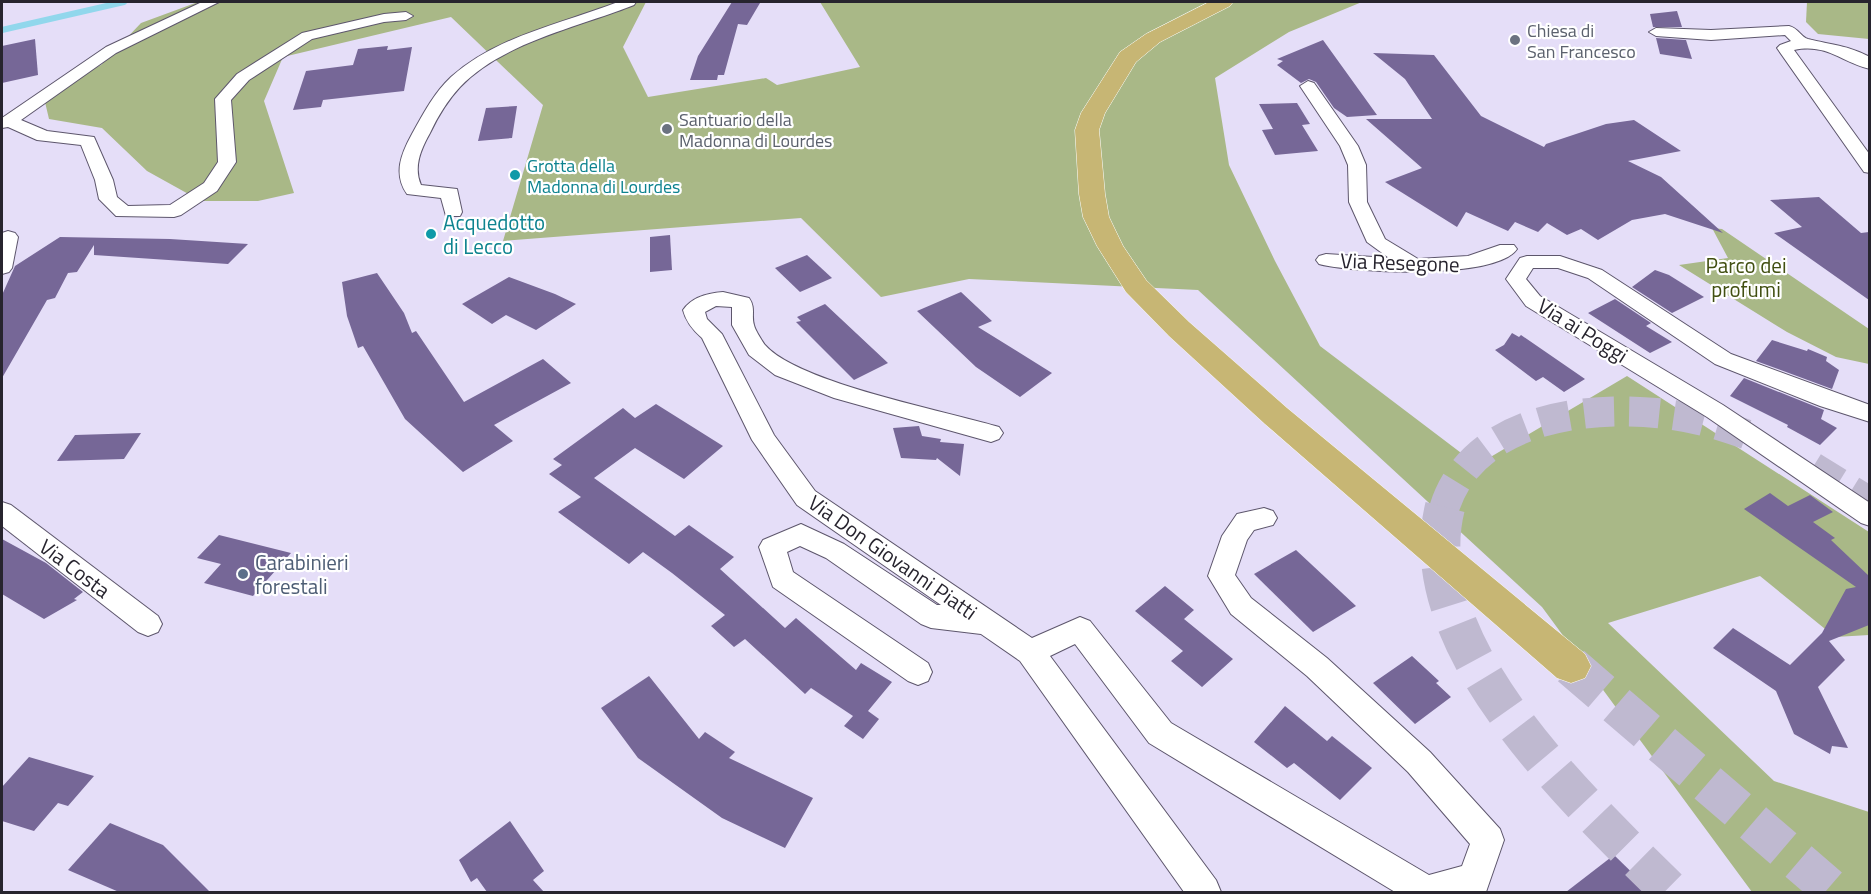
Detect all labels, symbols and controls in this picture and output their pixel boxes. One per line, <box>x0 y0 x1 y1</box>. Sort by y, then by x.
place label: Chiesa di San Francesco <box>1527 17 1636 65</box>
marker: Chiesa di San Francesco <box>1508 33 1522 47</box>
place label: Santuario della Madonna di Lourdes <box>679 106 832 154</box>
marker: Santuario della Madonna di Lourdes <box>660 122 674 136</box>
place label: Grotta della Madonna di Lourdes <box>527 152 680 200</box>
marker: Grotta della Madonna di Lourdes <box>508 168 522 182</box>
place label: Acquedotto di Lecco <box>443 206 545 262</box>
marker: Acquedotto di Lecco <box>424 227 438 241</box>
street label: Via Resegone <box>1340 244 1460 280</box>
park label: Parco dei profumi <box>1706 249 1786 305</box>
street label: Via ai Poggi <box>1532 290 1634 370</box>
street label: Via Don Giovanni Piatti <box>802 487 984 627</box>
street label: Via Costa <box>33 531 118 606</box>
place label: Carabinieri forestali <box>255 546 349 602</box>
marker: Carabinieri forestali <box>236 567 250 581</box>

